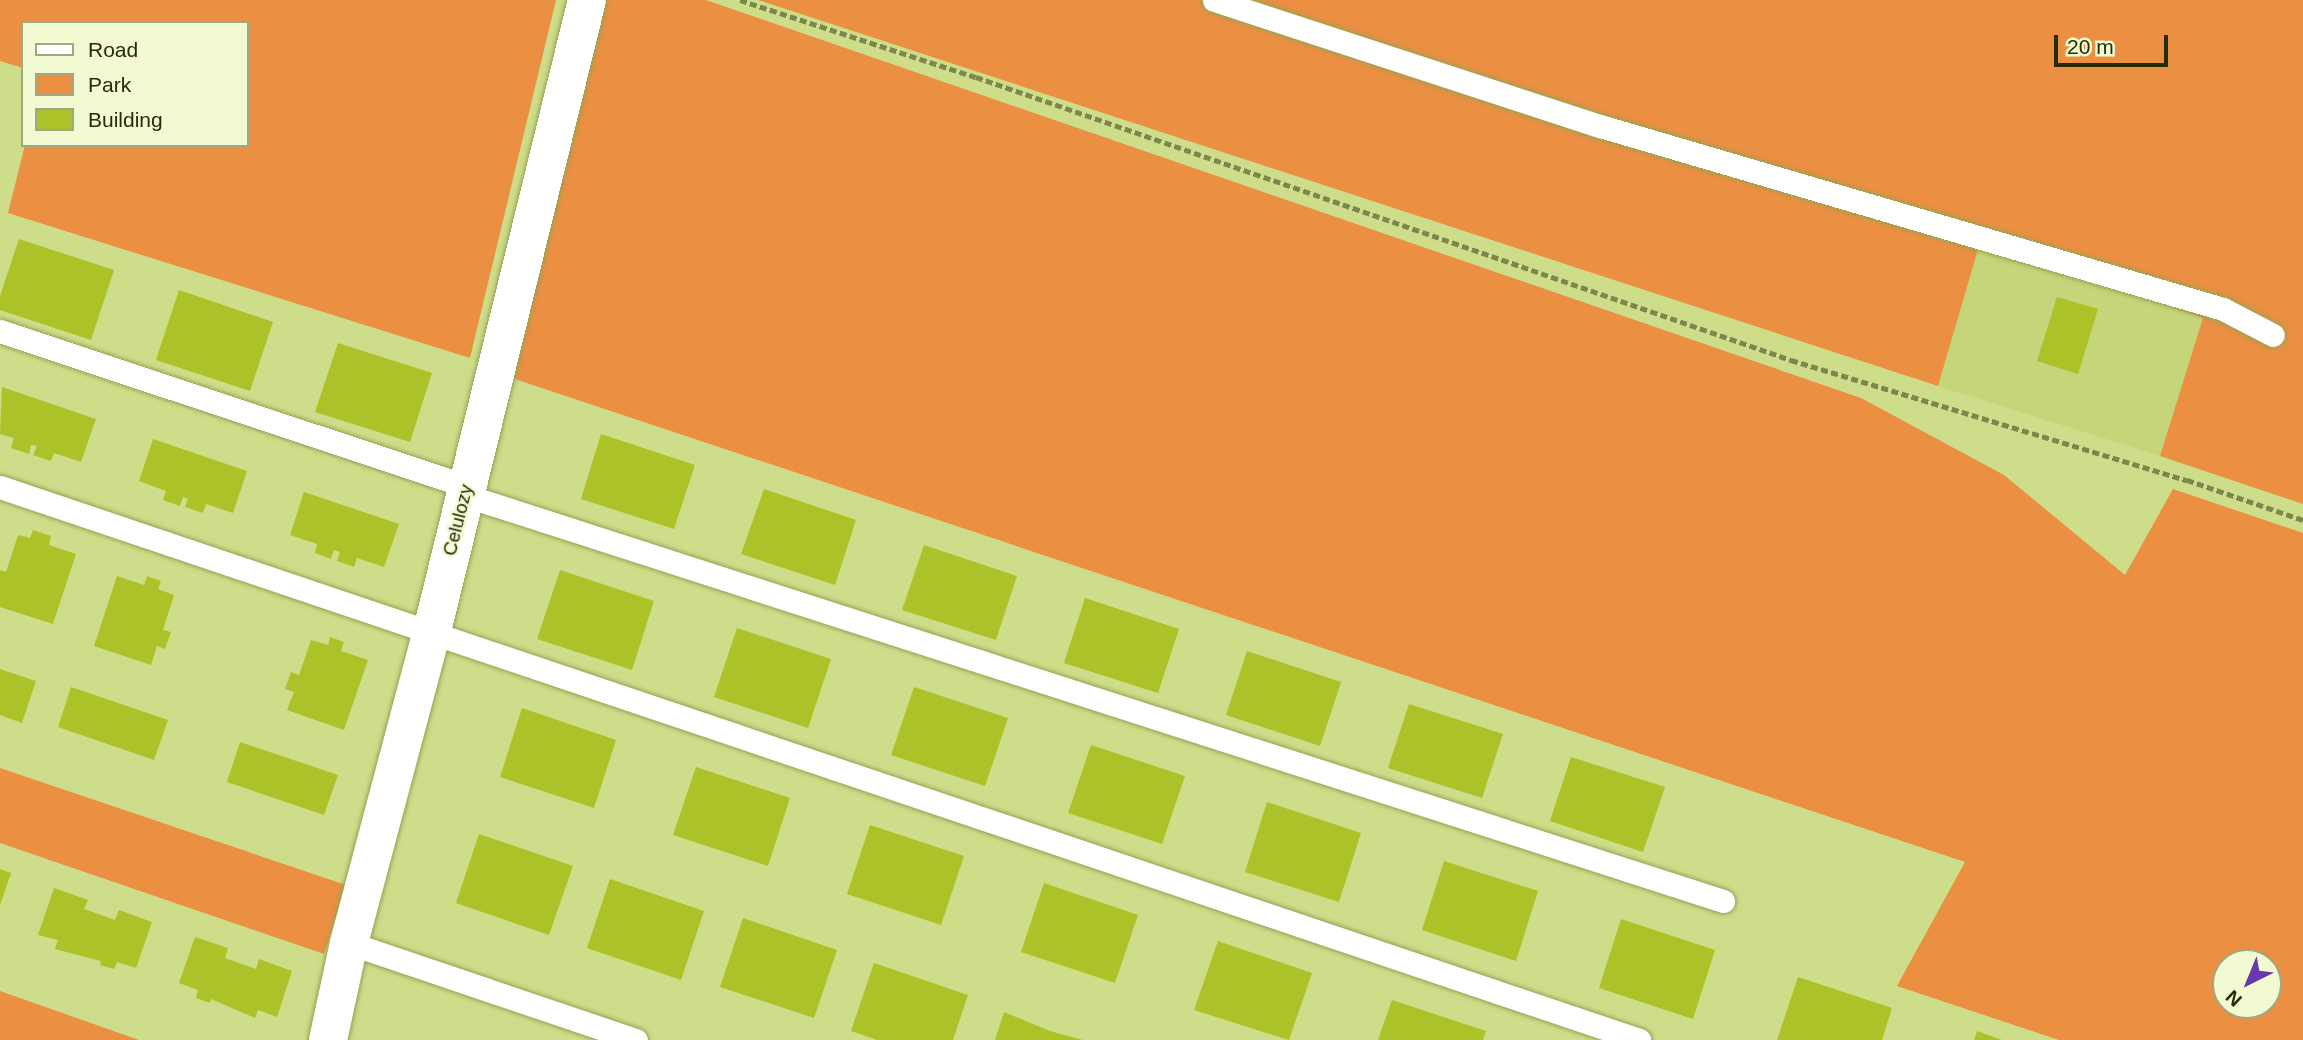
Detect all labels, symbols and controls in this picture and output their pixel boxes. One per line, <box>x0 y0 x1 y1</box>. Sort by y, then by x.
legend <box>21 21 248 147</box>
scale bar <box>2058 21 2172 65</box>
text: 20 m <box>2067 35 2114 58</box>
text: Road <box>88 38 138 61</box>
text: Park <box>88 73 131 96</box>
text: Building <box>88 108 163 131</box>
street label: Celulozy <box>438 482 478 558</box>
north arrow <box>2212 949 2282 1019</box>
text: N <box>2222 986 2246 1011</box>

